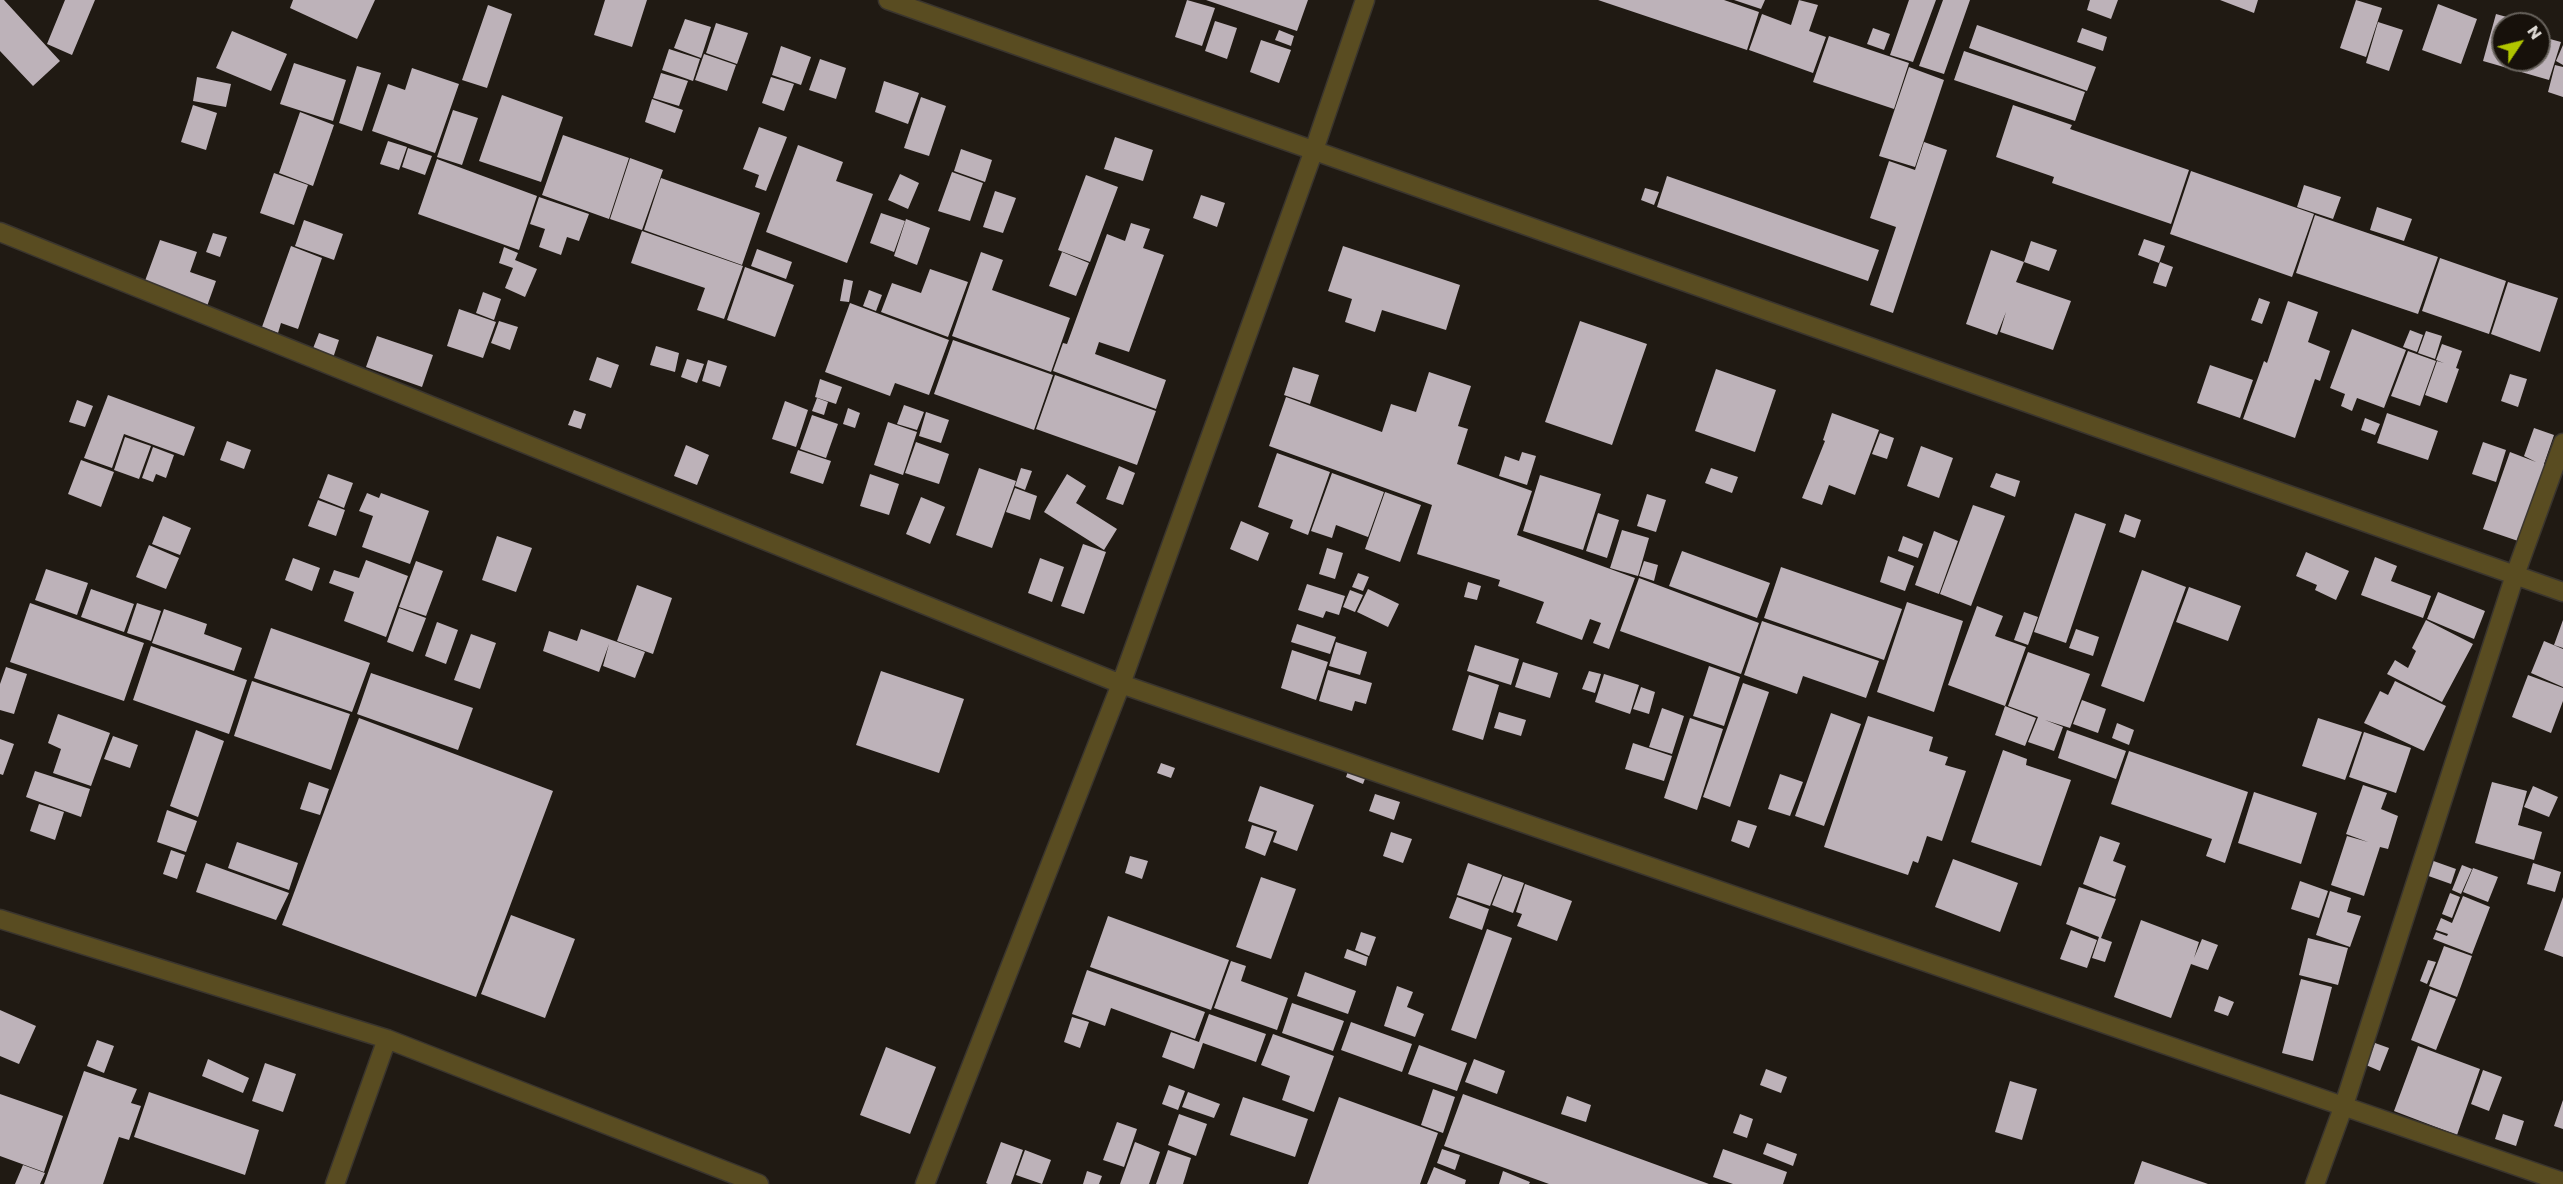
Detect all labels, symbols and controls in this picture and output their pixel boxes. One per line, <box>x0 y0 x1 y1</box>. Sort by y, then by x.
north arrow <box>2491 12 2551 72</box>
text: N <box>2522 21 2547 44</box>

